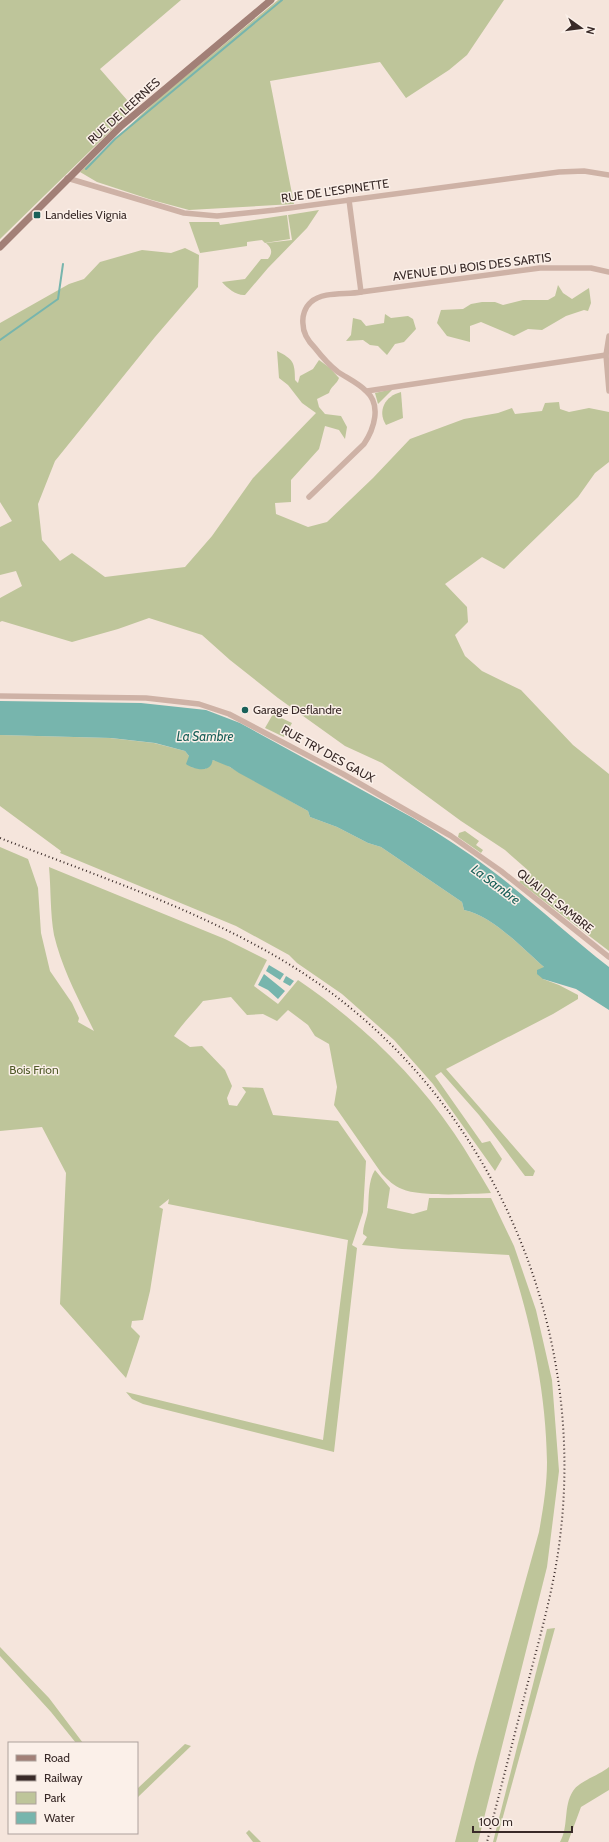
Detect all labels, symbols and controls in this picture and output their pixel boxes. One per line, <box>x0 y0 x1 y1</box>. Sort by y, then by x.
north arrow <box>561 8 601 48</box>
text: N <box>583 25 598 36</box>
street label: RUE DE LEERNES <box>84 74 163 147</box>
street label: RUE DE L'ESPINETTE <box>280 175 390 205</box>
place label: Landelies Vignia <box>45 207 127 222</box>
marker: Landelies Vignia <box>32 210 42 220</box>
street label: AVENUE DU BOIS DES SARTIS <box>392 249 552 284</box>
place label: Garage Deflandre <box>253 702 342 717</box>
marker: Garage Deflandre <box>240 705 250 715</box>
street label: RUE TRY DES GAUX <box>279 722 378 786</box>
water label: La Sambre <box>177 728 233 744</box>
water label: La Sambre <box>469 861 524 907</box>
street label: QUAI DE SAMBRE <box>514 865 597 936</box>
park label: Bois Frion <box>9 1062 59 1077</box>
legend <box>8 1742 138 1834</box>
text: Road <box>44 1750 70 1765</box>
text: Railway <box>44 1770 82 1785</box>
text: Park <box>44 1790 66 1805</box>
scale bar <box>473 1808 572 1834</box>
text: Water <box>44 1810 75 1825</box>
text: 100 m <box>479 1814 513 1829</box>

